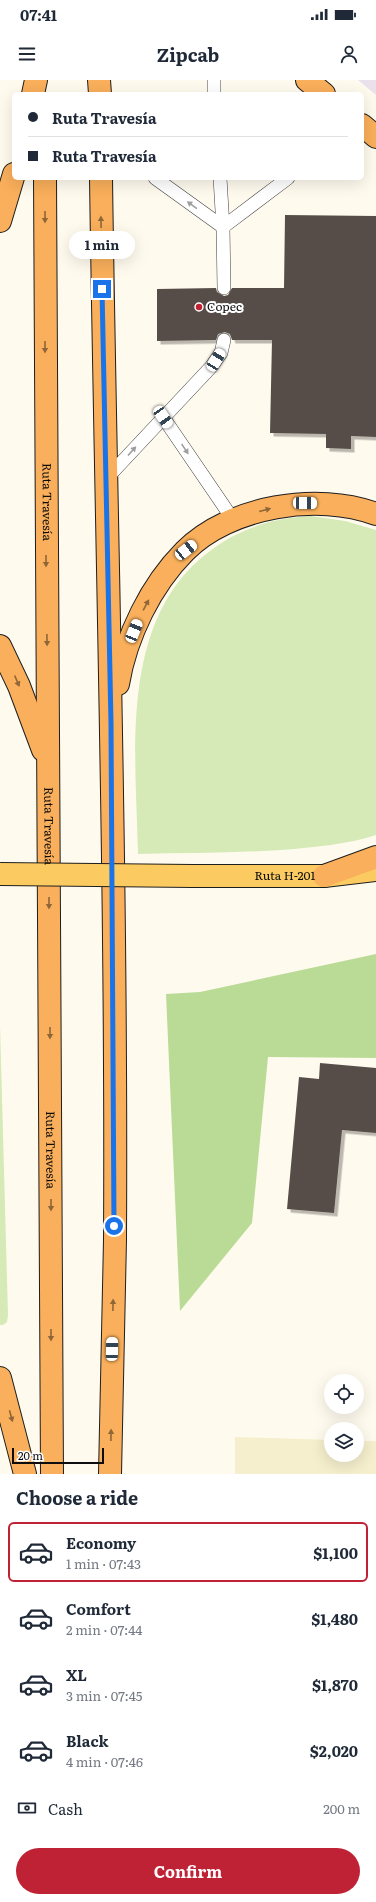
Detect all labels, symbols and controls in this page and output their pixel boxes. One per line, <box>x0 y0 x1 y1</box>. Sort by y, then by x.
text: 07:41 <box>20 3 57 26</box>
text: Zipcab <box>157 41 219 68</box>
icon: menu <box>16 43 38 65</box>
icon: person <box>338 43 360 65</box>
text: Ruta Travesía <box>52 106 157 129</box>
text: Ruta Travesía <box>52 144 157 167</box>
one-way arrow <box>186 200 197 209</box>
one-way arrow <box>42 211 48 224</box>
one-way arrow <box>98 215 104 228</box>
callout: 1 min <box>69 231 135 259</box>
text: 1 min <box>85 235 119 254</box>
route end <box>93 280 111 298</box>
place label: Copec <box>207 297 242 315</box>
marker: Copec <box>194 302 204 312</box>
one-way arrow <box>42 341 48 354</box>
car <box>205 347 227 373</box>
car <box>151 404 175 430</box>
one-way arrow <box>181 444 189 455</box>
one-way arrow <box>127 446 136 456</box>
street label: Ruta Travesía <box>39 463 57 542</box>
car <box>293 497 317 509</box>
one-way arrow <box>259 506 271 512</box>
car <box>173 538 199 562</box>
one-way arrow <box>43 555 49 568</box>
one-way arrow <box>143 600 149 611</box>
car <box>124 618 144 644</box>
one-way arrow <box>44 634 50 647</box>
one-way arrow <box>14 675 20 687</box>
street label: Ruta Travesía <box>40 787 59 866</box>
street label: Ruta H-201 <box>255 866 316 884</box>
one-way arrow <box>46 897 52 910</box>
one-way arrow <box>47 1027 53 1040</box>
street label: Ruta Travesía <box>42 1111 60 1190</box>
one-way arrow <box>47 1199 54 1211</box>
route start <box>105 1217 123 1235</box>
one-way arrow <box>110 1298 116 1311</box>
one-way arrow <box>48 1329 54 1342</box>
car <box>106 1337 118 1361</box>
map controls <box>324 1374 364 1462</box>
button: locate <box>324 1374 364 1414</box>
one-way arrow <box>8 1410 14 1422</box>
button: layers <box>324 1422 364 1462</box>
one-way arrow <box>108 1428 114 1441</box>
scale bar <box>12 1446 104 1465</box>
text: 20 m <box>18 1447 43 1463</box>
text: Choose a ride <box>16 1484 138 1511</box>
text: Economy <box>66 1531 136 1554</box>
icon: car <box>18 1534 54 1570</box>
text: $1,100 <box>313 1541 358 1564</box>
text: 1 min · 07:43 <box>66 1554 141 1573</box>
text: Comfort <box>66 1597 131 1620</box>
icon: car <box>18 1600 54 1636</box>
text: $1,480 <box>311 1607 358 1630</box>
text: 2 min · 07:44 <box>66 1620 143 1639</box>
text: XL <box>66 1663 87 1686</box>
icon: car <box>18 1666 54 1702</box>
text: $1,870 <box>312 1673 358 1696</box>
text: 3 min · 07:45 <box>66 1686 142 1705</box>
text: Black <box>66 1729 109 1752</box>
icon: car <box>18 1732 54 1768</box>
text: $2,020 <box>310 1739 358 1762</box>
text: 4 min · 07:46 <box>66 1752 143 1771</box>
icon: cash <box>16 1797 38 1819</box>
text: Cash <box>48 1797 83 1820</box>
text: 200 m <box>323 1799 360 1818</box>
button: Confirm <box>16 1848 360 1894</box>

